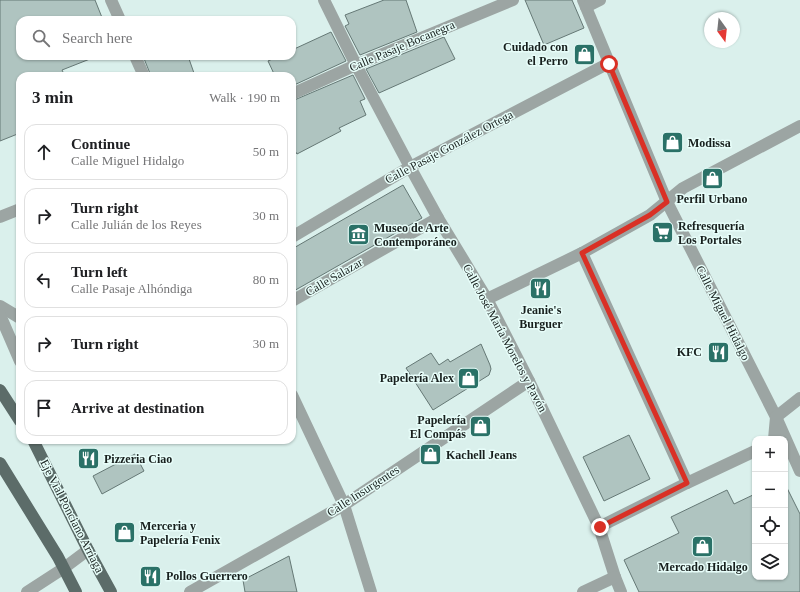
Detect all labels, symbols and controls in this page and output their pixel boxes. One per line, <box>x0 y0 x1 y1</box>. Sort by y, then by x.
north arrow <box>704 12 740 48</box>
search box <box>16 16 296 60</box>
street label: Calle Pasaje Bocanegra <box>347 17 457 75</box>
icon: search <box>30 27 52 49</box>
text: Search here <box>62 30 132 46</box>
place label: Cuidado con el Perro <box>503 40 568 68</box>
shop icon: Cuidado con el Perro <box>571 41 597 67</box>
route start <box>600 55 618 73</box>
text: 3 min <box>32 88 73 107</box>
text: Walk · 190 m <box>209 90 280 105</box>
street label: Calle Pasaje González Ortega <box>383 107 516 187</box>
shop icon: Modissa <box>660 130 686 156</box>
text: Continue <box>71 136 130 152</box>
place label: Modissa <box>688 136 731 150</box>
icon: ahead <box>33 141 55 163</box>
text: 50 m <box>253 144 279 159</box>
text: Calle Miguel Hidalgo <box>71 153 184 168</box>
shop icon: Perfil Urbano <box>699 165 725 191</box>
place label: Perfil Urbano <box>677 192 748 206</box>
text: Turn right <box>71 200 138 216</box>
icon: right <box>33 205 55 227</box>
text: 30 m <box>253 208 279 223</box>
text: Calle Julián de los Reyes <box>71 217 202 232</box>
place label: Refresquería Los Portales <box>678 219 744 247</box>
supermarket icon: Refresquería Los Portales <box>650 220 676 246</box>
place label: Museo de Arte Contemporáneo <box>374 221 457 249</box>
museum icon: Museo de Arte Contemporáneo <box>345 222 371 248</box>
street label: Calle Salazar <box>303 255 365 299</box>
street label: Calle José María Morelos y Pavón <box>460 262 550 414</box>
street label: Calle Miguel Hidalgo <box>693 263 753 363</box>
text: Turn left <box>71 264 128 280</box>
icon: left <box>33 269 55 291</box>
text: 80 m <box>253 272 279 287</box>
restaurant icon: Jeanie's Burguer <box>528 276 554 302</box>
text: Calle Pasaje Alhóndiga <box>71 281 192 296</box>
place label: Jeanie's Burguer <box>519 303 563 331</box>
icon: right <box>33 333 55 355</box>
text: Turn right <box>71 336 138 352</box>
text: 30 m <box>253 336 279 351</box>
restaurant icon: KFC <box>705 339 731 365</box>
place label: KFC <box>677 345 702 359</box>
shop icon: Papelería Alex <box>456 365 482 391</box>
place label: Papelería Alex <box>380 371 454 385</box>
icon: arrive <box>33 397 55 419</box>
text: Arrive at destination <box>71 400 204 416</box>
place label: Papelería El Compás <box>410 413 466 441</box>
shop icon: Papelería El Compás <box>468 414 494 440</box>
map controls <box>752 436 788 580</box>
button: + <box>752 436 788 472</box>
shop icon: Kachell Jeans <box>417 442 443 468</box>
restaurant icon: Pizzeria Ciao <box>76 446 102 472</box>
place label: Kachell Jeans <box>446 448 517 462</box>
place label: Pizzeria Ciao <box>104 452 172 466</box>
street label: Eje Vial Ponciano Arriaga <box>37 457 107 576</box>
street label: Calle Insurgentes <box>324 462 402 520</box>
button: − <box>752 472 788 508</box>
button: locate <box>752 508 788 544</box>
route end <box>591 518 609 536</box>
place label: Merceria y Papelería Fenix <box>140 519 220 547</box>
shop icon: Merceria y Papelería Fenix <box>111 520 137 546</box>
shop icon: Mercado Hidalgo <box>690 533 716 559</box>
button: layers <box>752 544 788 580</box>
place label: Mercado Hidalgo <box>658 560 748 574</box>
restaurant icon: Pollos Guerrero <box>137 563 163 589</box>
place label: Pollos Guerrero <box>166 569 248 583</box>

